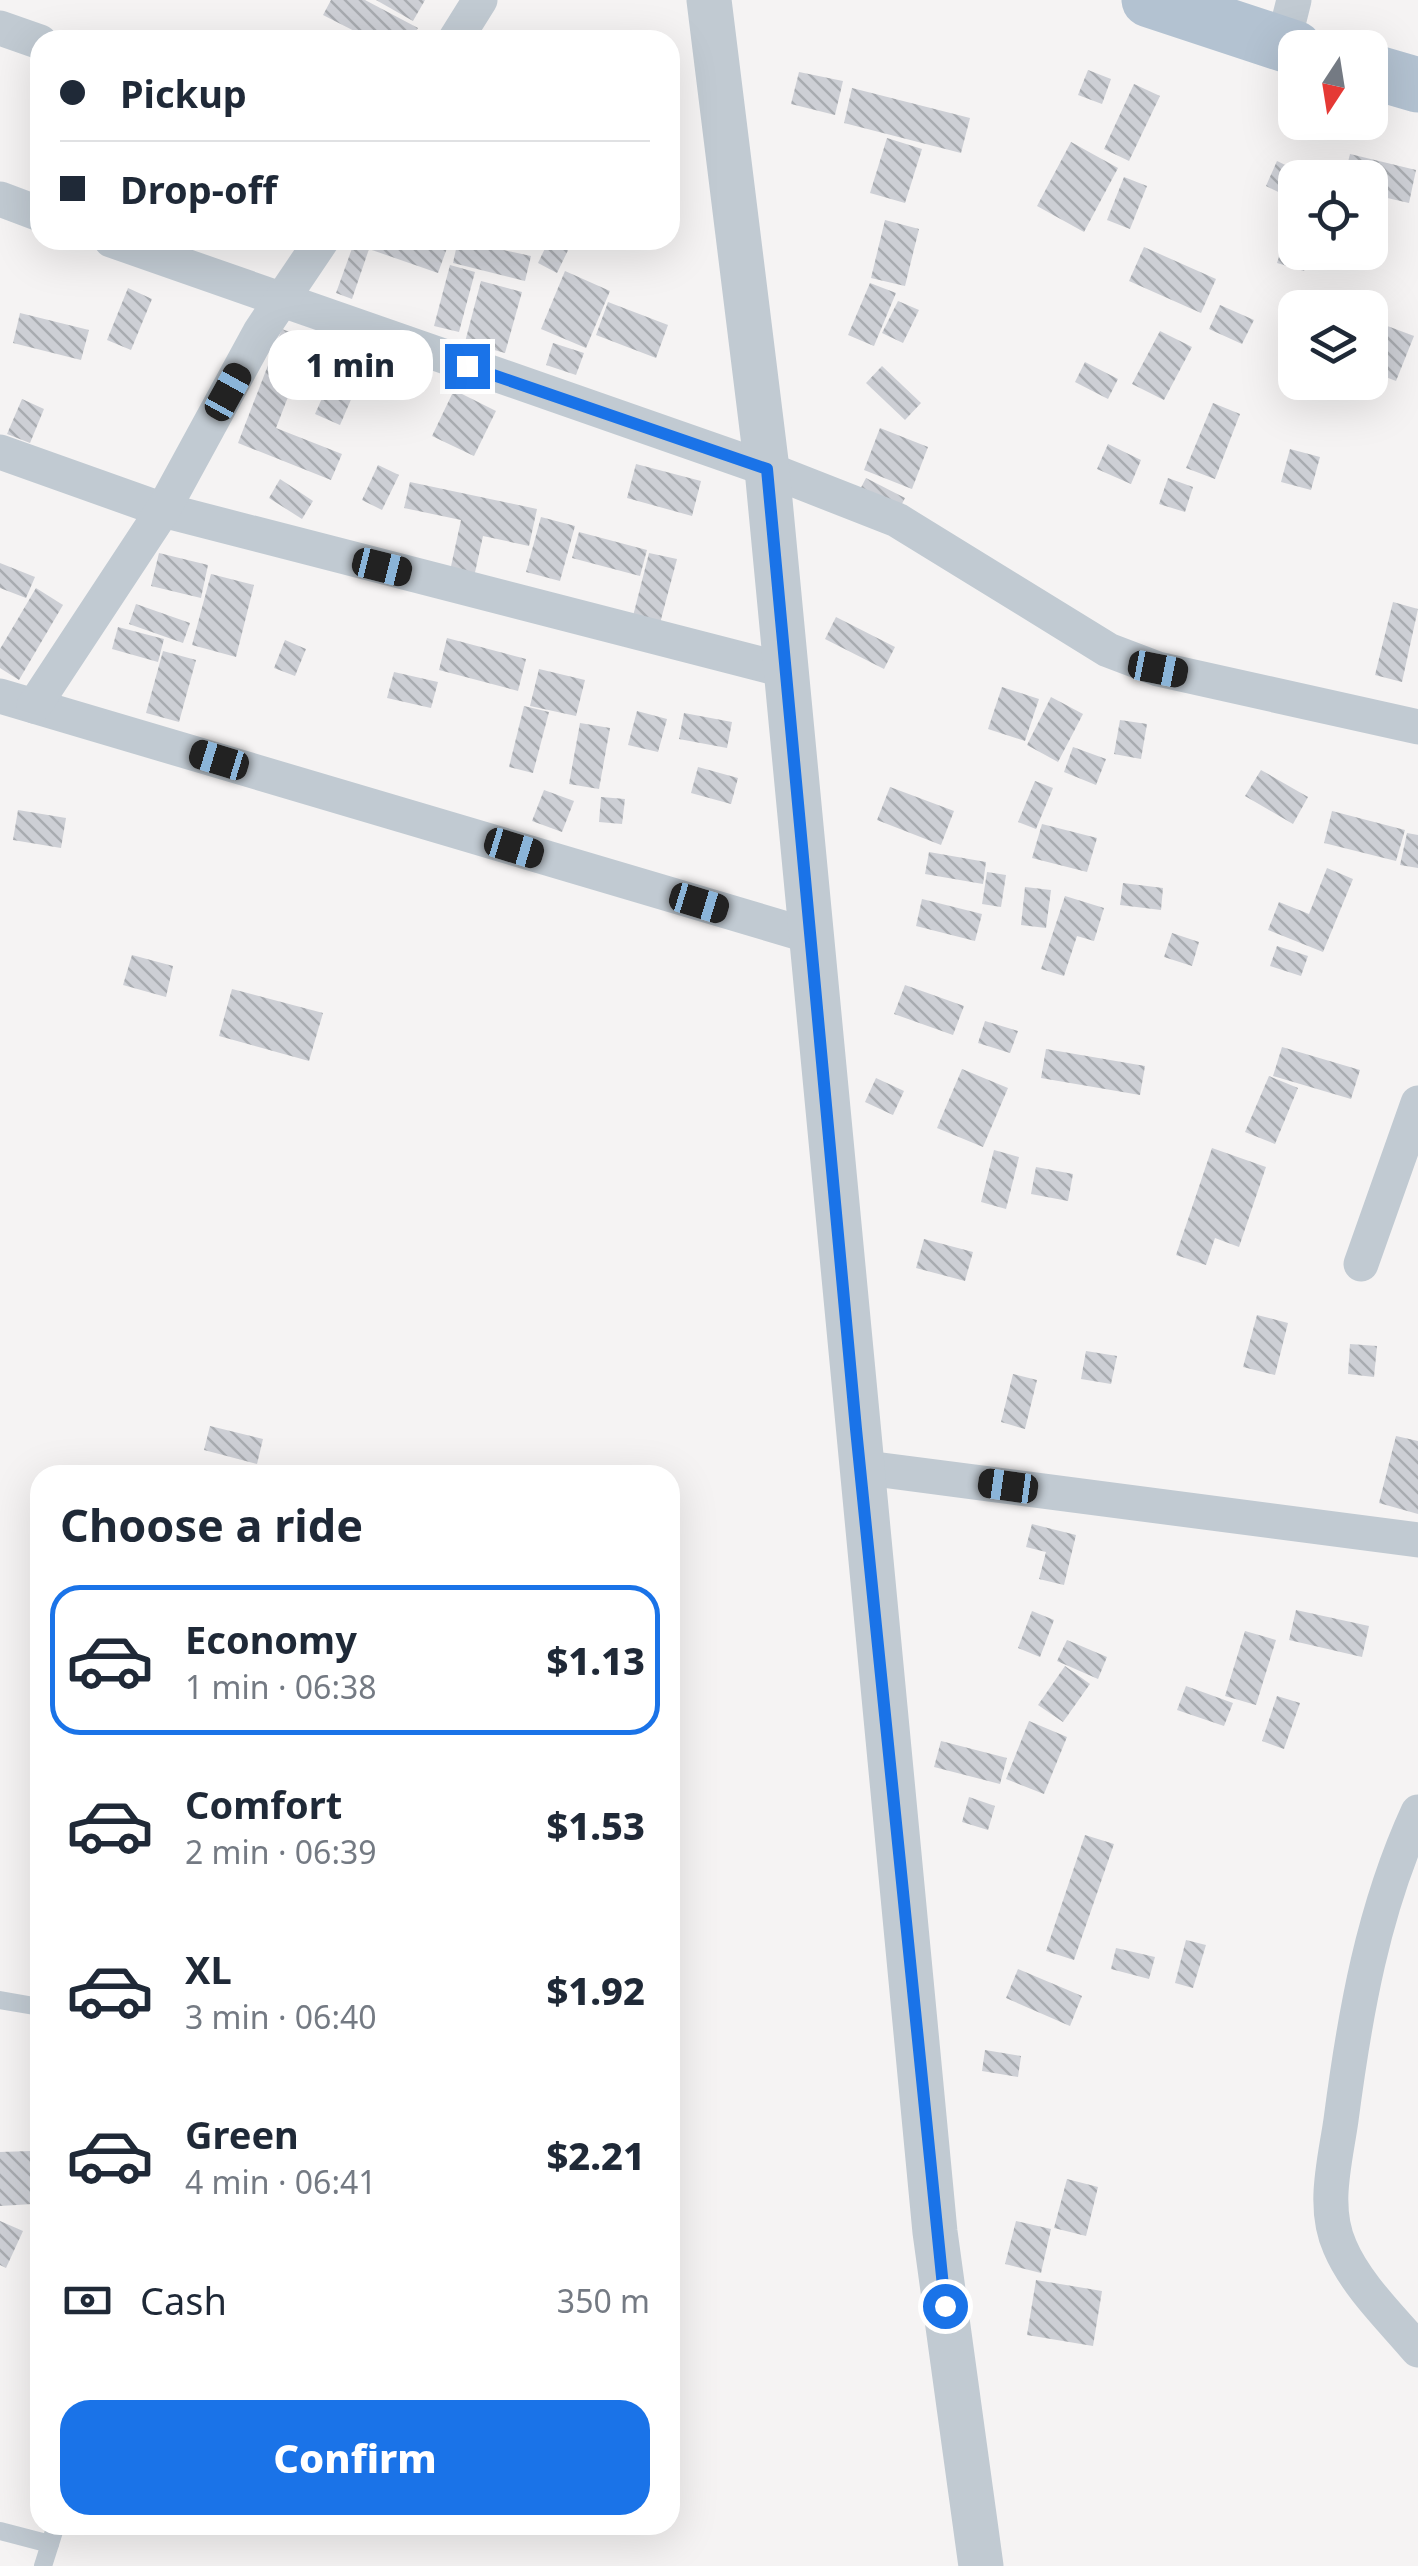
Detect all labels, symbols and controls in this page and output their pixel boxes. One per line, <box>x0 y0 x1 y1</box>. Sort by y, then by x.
north arrow <box>1278 30 1388 140</box>
map controls <box>1278 30 1388 400</box>
text: Pickup <box>120 67 247 119</box>
button: locate <box>1278 160 1388 270</box>
text: Drop-off <box>120 163 277 215</box>
button: layers <box>1278 290 1388 400</box>
callout: 1 min <box>267 331 432 401</box>
text: 1 min <box>306 343 395 386</box>
route end <box>445 344 490 389</box>
car <box>200 358 256 426</box>
car <box>349 545 415 589</box>
car <box>1126 649 1190 689</box>
car <box>186 737 252 783</box>
car <box>481 825 547 871</box>
car <box>666 880 732 926</box>
car <box>976 1467 1040 1505</box>
text: Choose a ride <box>60 1494 363 1555</box>
text: Economy <box>185 1613 357 1665</box>
icon: car <box>65 1615 155 1705</box>
text: $1.13 <box>546 1634 645 1686</box>
text: 1 min · 06:38 <box>185 1665 377 1708</box>
text: Comfort <box>185 1778 342 1830</box>
icon: car <box>65 1780 155 1870</box>
text: $1.53 <box>546 1799 645 1851</box>
text: 2 min · 06:39 <box>185 1830 377 1873</box>
text: XL <box>185 1943 232 1995</box>
icon: car <box>65 1945 155 2035</box>
text: $1.92 <box>546 1964 645 2016</box>
text: 3 min · 06:40 <box>185 1995 377 2038</box>
text: Green <box>185 2108 299 2160</box>
icon: car <box>65 2110 155 2200</box>
text: $2.21 <box>546 2129 645 2181</box>
text: 4 min · 06:41 <box>185 2160 377 2203</box>
icon: cash <box>60 2273 115 2328</box>
text: Cash <box>140 2274 227 2326</box>
text: 350 m <box>557 2279 650 2322</box>
route start <box>923 2284 968 2329</box>
button: Confirm <box>60 2400 650 2515</box>

